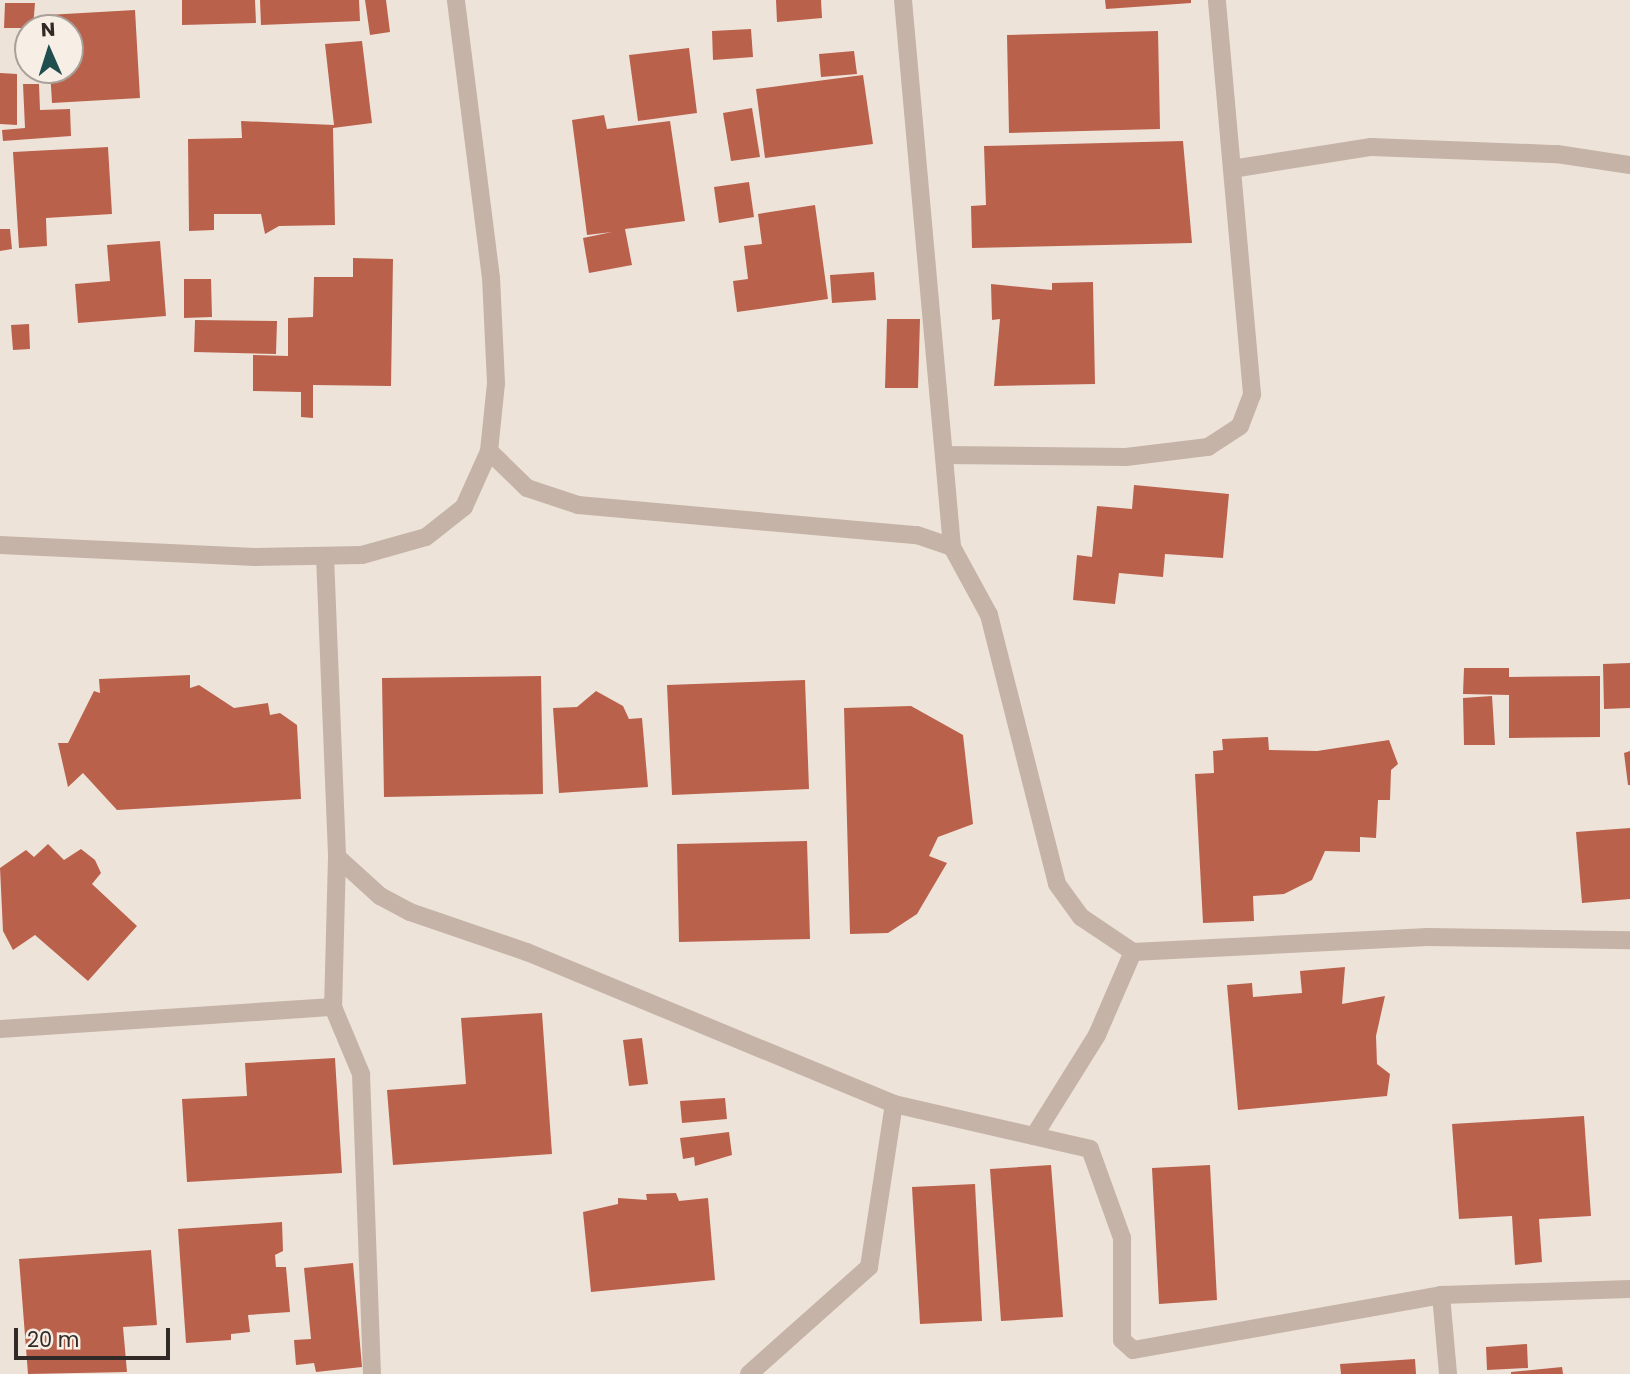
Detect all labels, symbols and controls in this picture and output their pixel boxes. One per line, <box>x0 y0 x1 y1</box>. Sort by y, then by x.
north arrow <box>14 14 84 84</box>
text: N <box>40 16 56 43</box>
scale bar <box>18 1314 173 1358</box>
text: 20 m <box>27 1325 80 1354</box>

